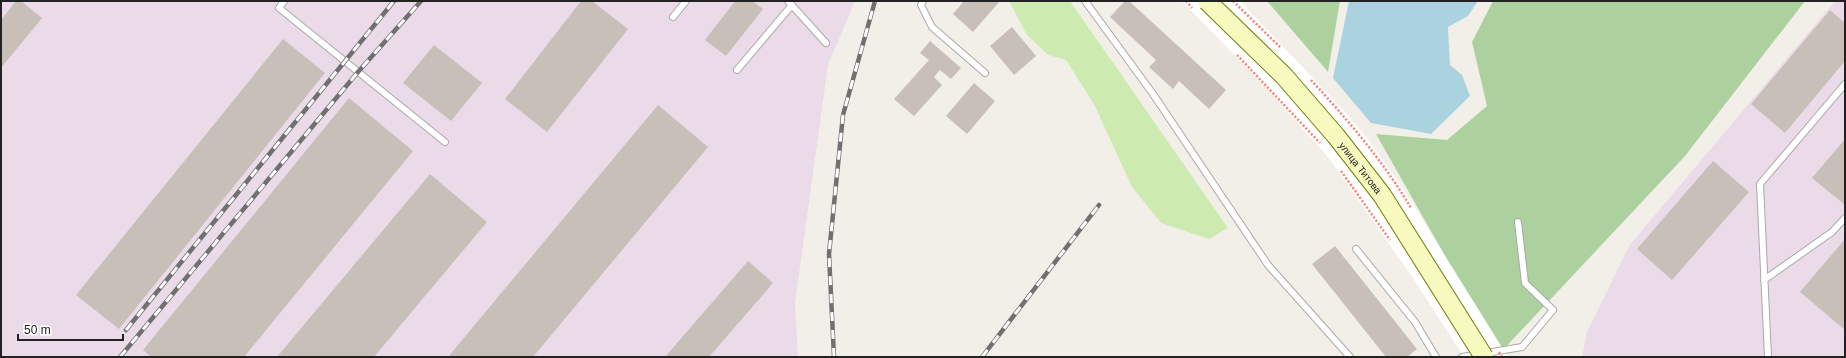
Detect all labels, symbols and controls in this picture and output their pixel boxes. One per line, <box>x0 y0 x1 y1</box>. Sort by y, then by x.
street label: улица Титова <box>1337 140 1384 196</box>
scale bar <box>18 316 123 342</box>
text: 50 m <box>24 323 51 337</box>

